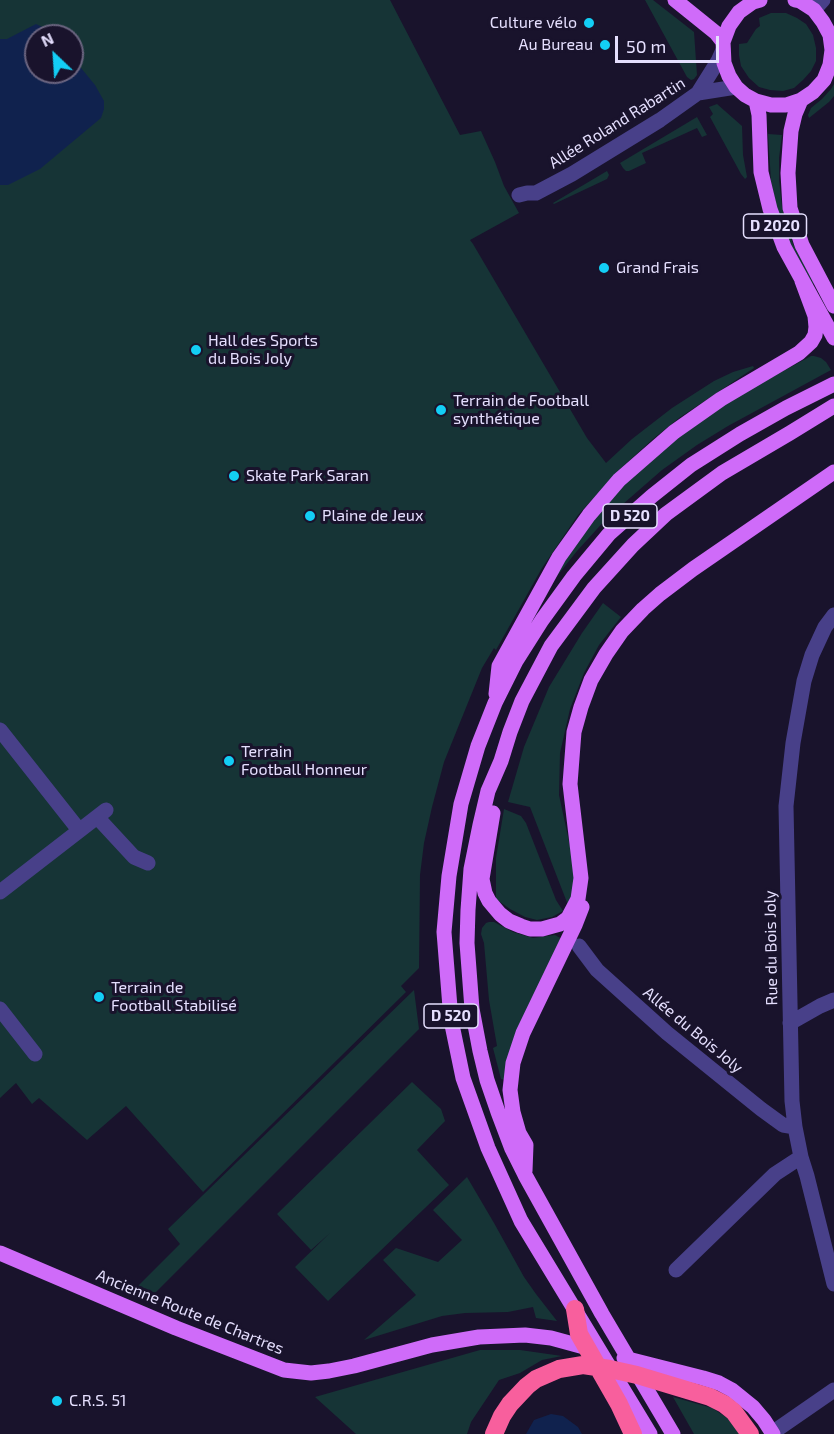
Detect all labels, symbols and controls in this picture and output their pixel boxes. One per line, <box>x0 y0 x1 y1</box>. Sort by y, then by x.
place label: Culture vélo <box>490 13 577 33</box>
marker: Culture vélo <box>582 16 596 30</box>
north arrow <box>24 24 84 84</box>
scale bar <box>618 24 722 62</box>
text: N <box>38 28 56 50</box>
place label: Au Bureau <box>519 35 593 55</box>
text: 50 m <box>626 35 666 57</box>
marker: Au Bureau <box>598 38 612 52</box>
street label: Allée Roland Rabartin <box>545 73 689 173</box>
road number: D 2020 <box>744 214 806 238</box>
place label: Grand Frais <box>616 258 699 278</box>
marker: Grand Frais <box>597 261 611 275</box>
place label: Hall des Sports du Bois Joly <box>208 331 318 369</box>
marker: Hall des Sports du Bois Joly <box>189 343 203 357</box>
place label: Terrain de Football synthétique <box>453 391 589 429</box>
marker: Terrain de Football synthétique <box>434 403 448 417</box>
place label: Skate Park Saran <box>246 466 369 486</box>
marker: Skate Park Saran <box>227 469 241 483</box>
road number: D 520 <box>603 504 657 528</box>
place label: Plaine de Jeux <box>322 506 423 526</box>
marker: Plaine de Jeux <box>303 509 317 523</box>
place label: Terrain Football Honneur <box>241 742 367 780</box>
marker: Terrain Football Honneur <box>222 754 236 768</box>
street label: Rue du Bois Joly <box>760 890 782 1006</box>
place label: Terrain de Football Stabilisé <box>111 978 237 1016</box>
street label: Allée du Bois Joly <box>639 983 747 1077</box>
marker: Terrain de Football Stabilisé <box>92 990 106 1004</box>
road number: D 520 <box>424 1004 478 1028</box>
street label: Ancienne Route de Chartres <box>93 1266 287 1358</box>
place label: C.R.S. 51 <box>69 1391 126 1411</box>
marker: C.R.S. 51 <box>50 1394 64 1408</box>

